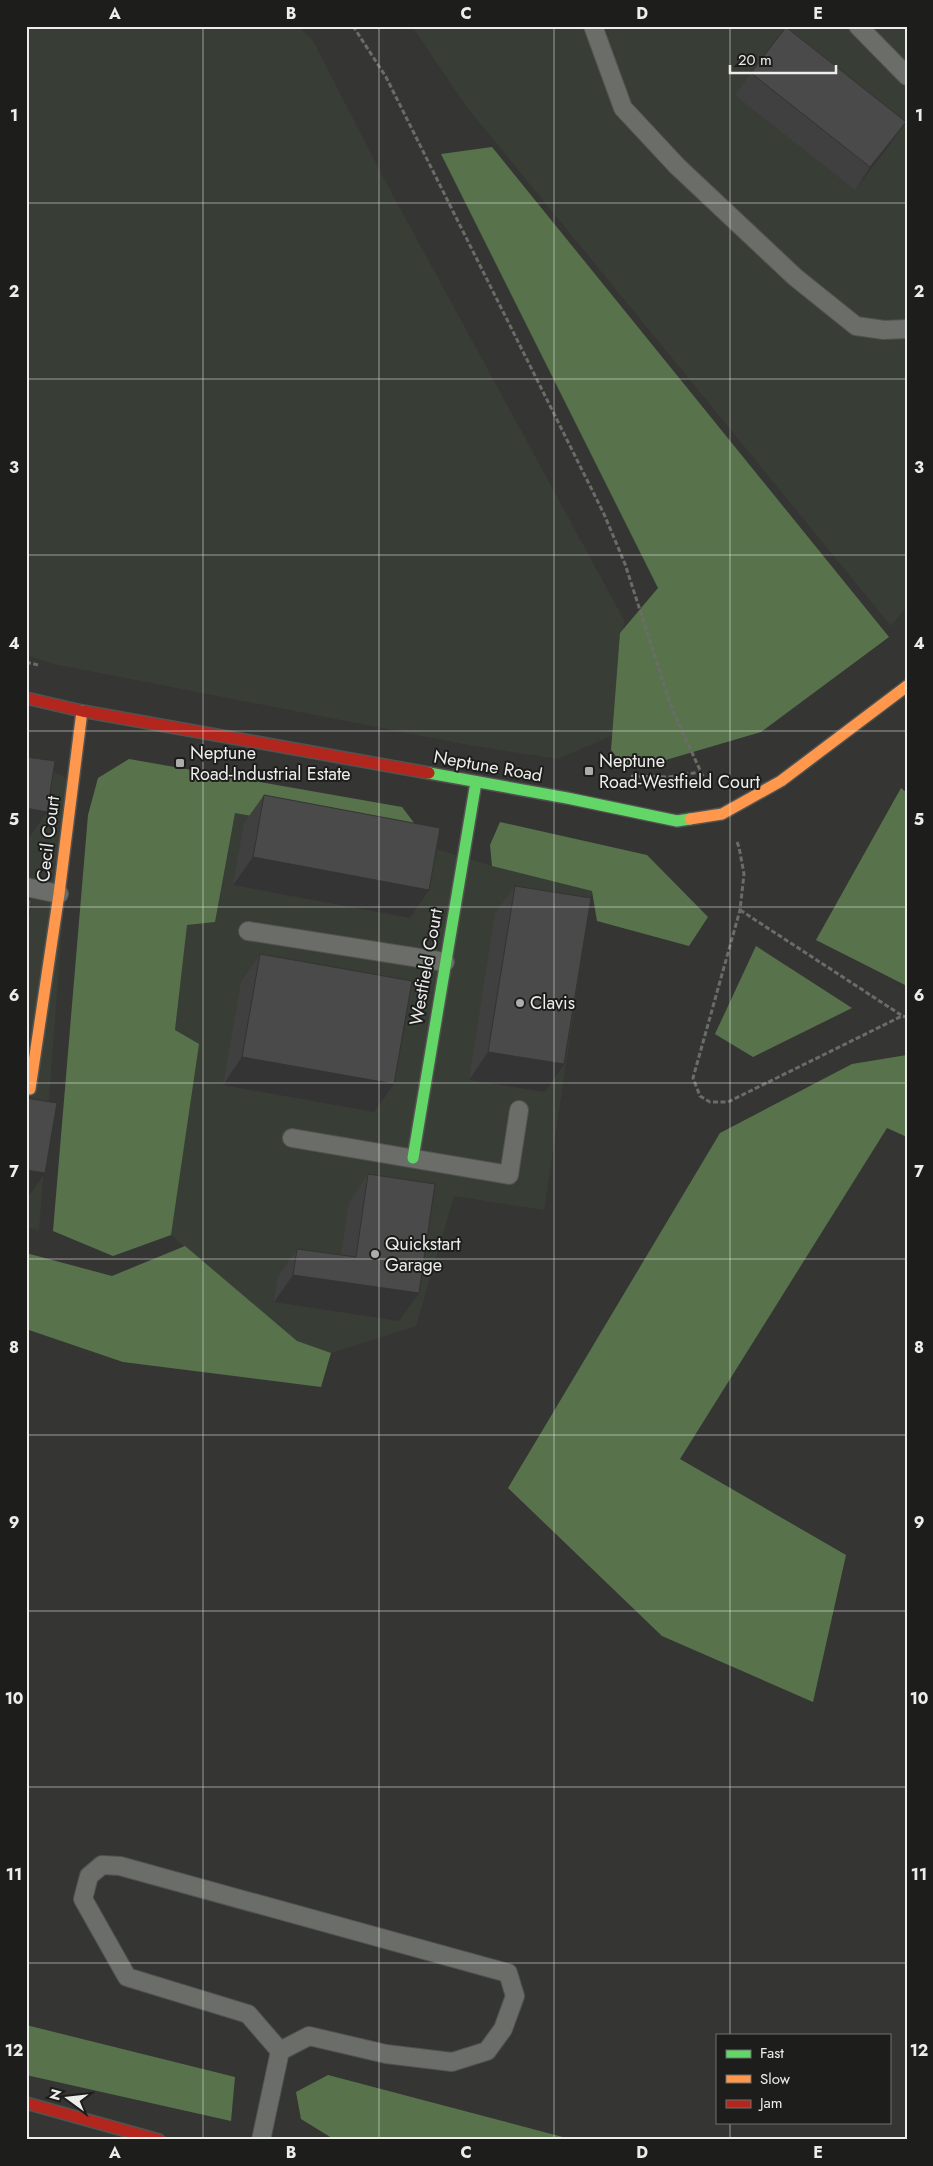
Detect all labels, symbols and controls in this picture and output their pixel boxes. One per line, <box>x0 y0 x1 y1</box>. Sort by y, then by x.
text: A <box>108 2 121 25</box>
text: B <box>286 2 296 25</box>
text: C <box>460 2 472 25</box>
text: D <box>636 2 648 25</box>
text: E <box>813 2 823 25</box>
scale bar <box>730 42 837 74</box>
text: 20 m <box>738 49 772 71</box>
text: 1 <box>10 104 18 127</box>
text: 1 <box>915 104 923 127</box>
text: 2 <box>9 280 19 303</box>
text: 2 <box>914 280 924 303</box>
text: 3 <box>9 456 19 479</box>
text: 3 <box>914 456 924 479</box>
text: 4 <box>8 632 20 655</box>
text: 4 <box>913 632 925 655</box>
place label: Neptune Road-Industrial Estate <box>190 740 351 787</box>
street label: Neptune Road <box>431 744 545 788</box>
place label: Neptune Road-Westfield Court <box>599 748 761 795</box>
marker: Neptune Road-Industrial Estate <box>174 757 186 769</box>
marker: Neptune Road-Westfield Court <box>583 765 595 777</box>
street label: Cecil Court <box>30 794 66 884</box>
text: 5 <box>9 808 19 831</box>
text: 5 <box>914 808 924 831</box>
street label: Westfield Court <box>403 906 449 1027</box>
text: 6 <box>9 984 19 1007</box>
text: 6 <box>914 984 924 1007</box>
place label: Clavis <box>530 990 575 1016</box>
marker: Clavis <box>514 997 526 1009</box>
text: 7 <box>9 1160 19 1183</box>
text: 7 <box>914 1160 924 1183</box>
place label: Quickstart Garage <box>385 1231 461 1278</box>
marker: Quickstart Garage <box>369 1248 381 1260</box>
text: 8 <box>9 1336 19 1359</box>
text: 8 <box>914 1336 924 1359</box>
text: 9 <box>9 1511 19 1534</box>
text: 9 <box>914 1511 924 1534</box>
text: 10 <box>5 1687 23 1710</box>
text: 10 <box>910 1687 928 1710</box>
text: 11 <box>6 1863 22 1886</box>
text: 11 <box>911 1863 927 1886</box>
legend <box>716 2034 890 2124</box>
text: 12 <box>5 2039 23 2062</box>
text: 12 <box>910 2039 928 2062</box>
text: Fast <box>760 2042 784 2064</box>
text: Slow <box>760 2068 791 2090</box>
north arrow <box>42 2074 92 2124</box>
text: N <box>44 2087 67 2103</box>
text: Jam <box>758 2092 783 2114</box>
text: A <box>108 2141 121 2164</box>
text: B <box>286 2141 296 2164</box>
text: C <box>460 2141 472 2164</box>
text: D <box>636 2141 648 2164</box>
text: E <box>813 2141 823 2164</box>

